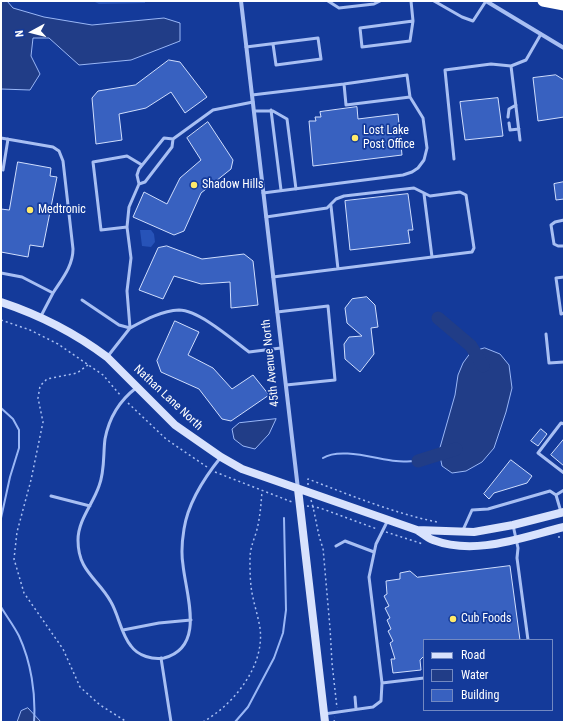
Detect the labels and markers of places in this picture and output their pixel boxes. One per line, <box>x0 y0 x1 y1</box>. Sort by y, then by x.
place label: Lost Lake Post Office <box>363 124 415 152</box>
marker: Lost Lake Post Office <box>350 133 360 143</box>
place label: Shadow Hills <box>202 178 263 192</box>
marker: Shadow Hills <box>189 180 199 190</box>
place label: Medtronic <box>38 203 86 217</box>
marker: Medtronic <box>25 205 35 215</box>
place label: Cub Foods <box>461 612 511 626</box>
marker: Cub Foods <box>448 614 458 624</box>

